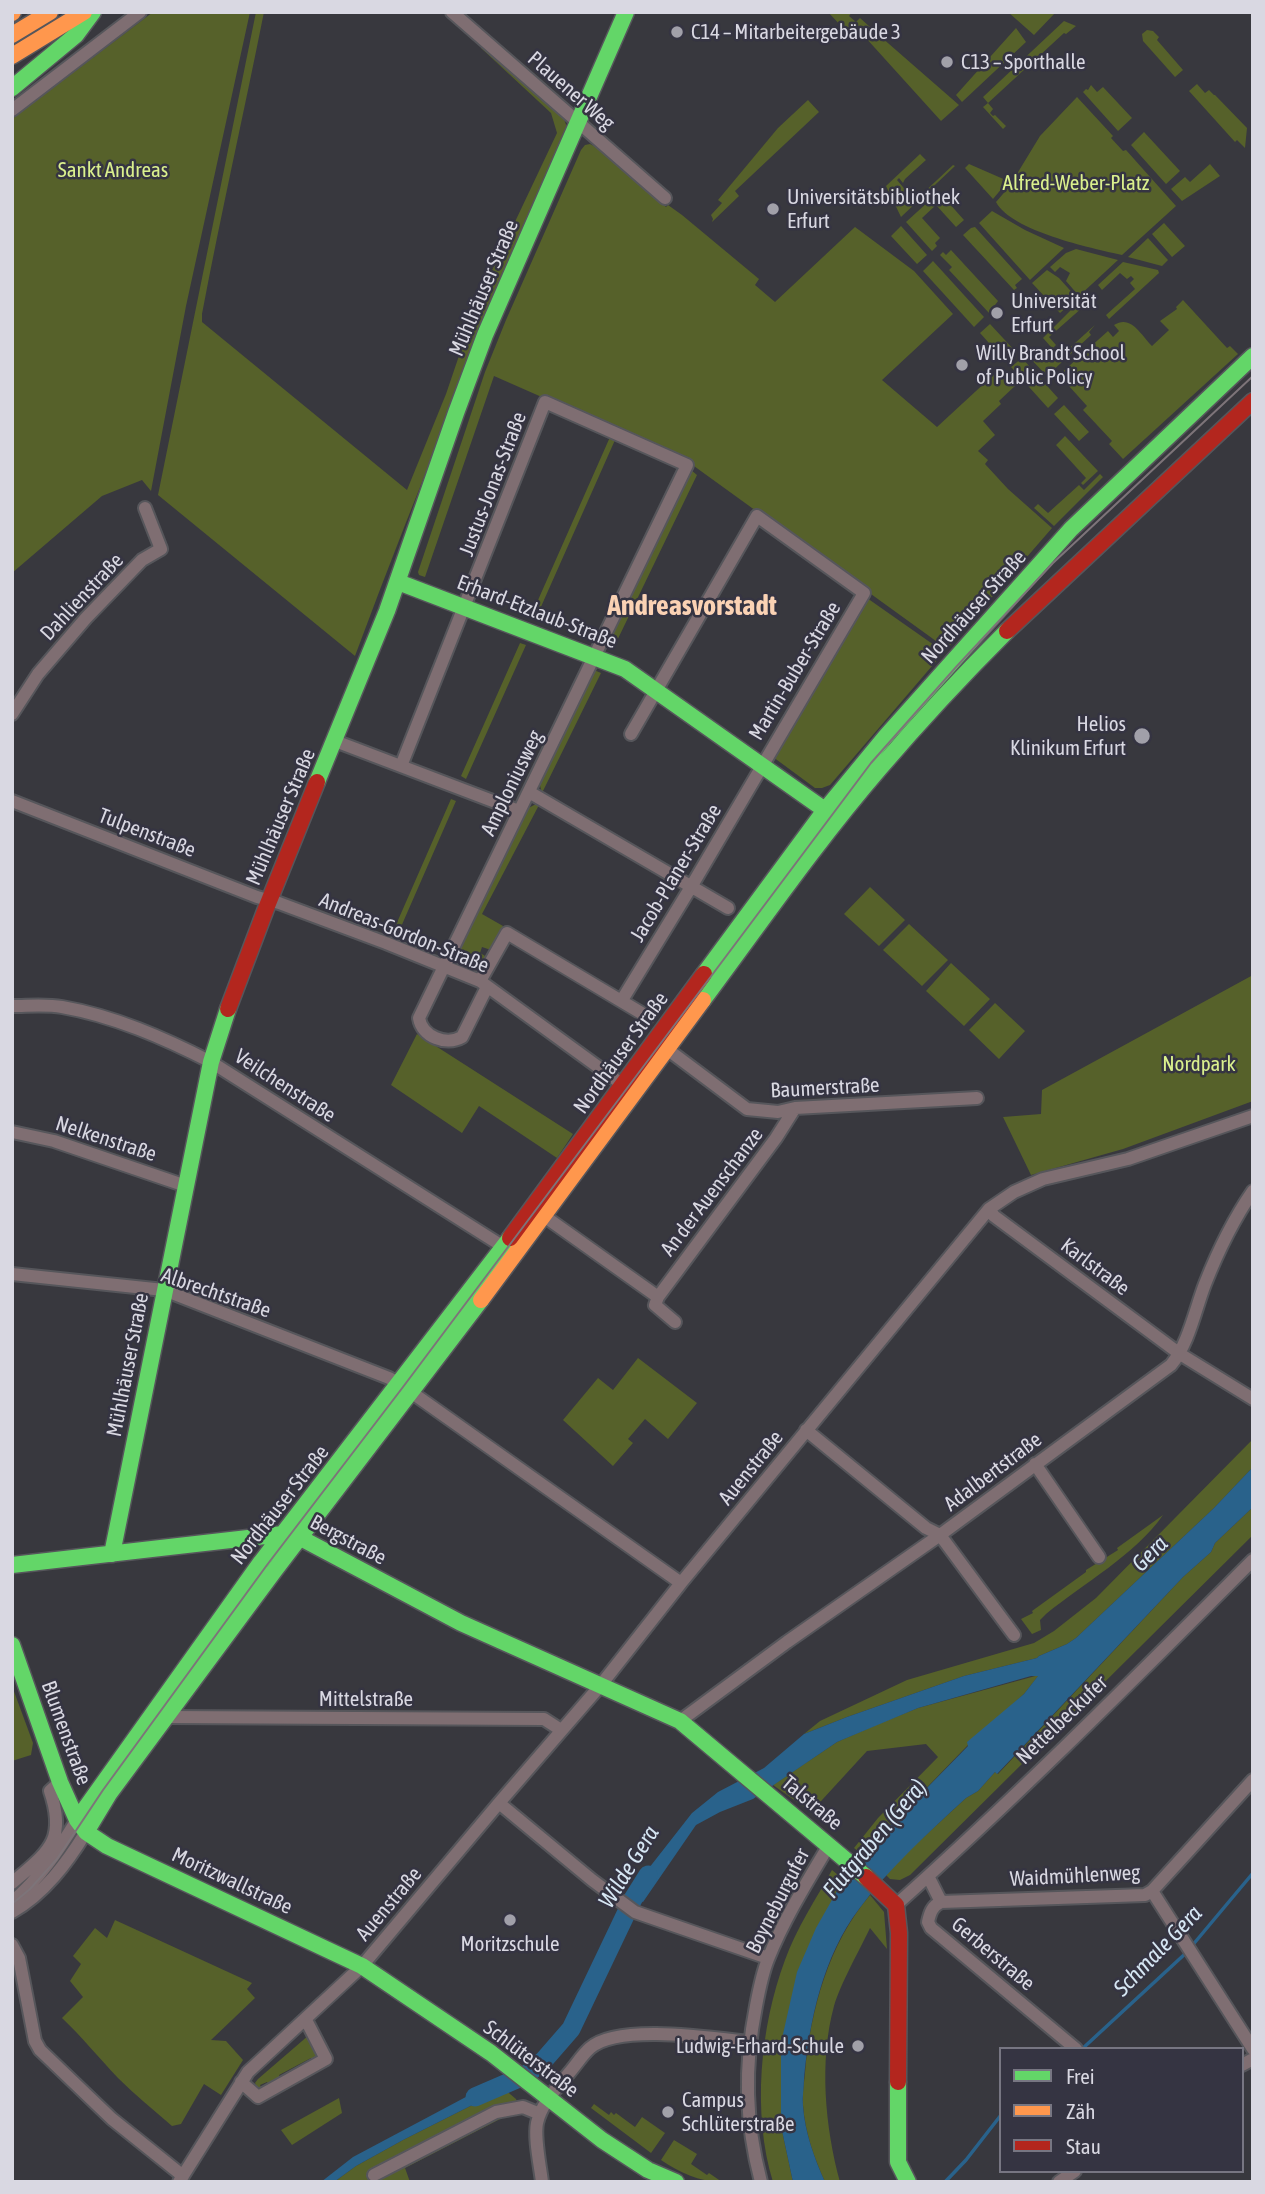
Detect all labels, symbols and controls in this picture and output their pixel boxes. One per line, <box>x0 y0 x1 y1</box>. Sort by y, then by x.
place label: C14 – Mitarbeitergebäude 3 <box>691 19 901 45</box>
marker: C14 – Mitarbeitergebäude 3 <box>669 24 685 40</box>
street label: Plauener Weg <box>522 46 620 136</box>
place label: C13 – Sporthalle <box>961 49 1085 75</box>
marker: C13 – Sporthalle <box>939 54 955 70</box>
park label: Sankt Andreas <box>58 157 168 183</box>
park label: Alfred-Weber-Platz <box>1003 170 1149 196</box>
place label: Universitätsbibliothek Erfurt <box>787 184 960 234</box>
marker: Universitätsbibliothek Erfurt <box>765 201 781 217</box>
street label: Mühlhäuser Straße <box>444 216 524 360</box>
place label: Universität Erfurt <box>1011 288 1097 338</box>
marker: Universität Erfurt <box>989 305 1005 321</box>
place label: Willy Brandt School of Public Policy <box>976 340 1125 390</box>
marker: Willy Brandt School of Public Policy <box>954 357 970 373</box>
street label: Justus-Jonas-Straße <box>454 408 532 560</box>
street label: Nordhäuser Straße <box>916 545 1032 669</box>
street label: Dahlienstraße <box>35 548 129 646</box>
street label: Erhard-Etzlaub-Straße <box>453 570 621 654</box>
district label: Andreasvorstadt <box>607 589 777 623</box>
street label: Martin-Buber-Straße <box>744 597 846 745</box>
place label: Helios Klinikum Erfurt <box>1010 711 1126 761</box>
street label: Amploniusweg <box>476 726 548 840</box>
marker: Helios Klinikum Erfurt <box>1132 726 1152 746</box>
street label: Mühlhäuser Straße <box>241 745 321 889</box>
street label: Jacob-Planer-Straße <box>625 800 727 946</box>
street label: Tulpenstraße <box>95 803 199 863</box>
street label: Andreas-Gordon-Straße <box>315 887 493 979</box>
street label: Nordhäuser Straße <box>568 987 674 1119</box>
street label: Veilchenstraße <box>230 1044 340 1128</box>
park label: Nordpark <box>1162 1051 1236 1077</box>
street label: Baumerstraße <box>770 1073 880 1103</box>
street label: Nelkenstraße <box>52 1111 160 1167</box>
street label: An der Auenschanze <box>656 1123 768 1261</box>
street label: Karlstraße <box>1056 1233 1134 1301</box>
street label: Albrechtstraße <box>158 1263 274 1323</box>
street label: Mühlhäuser Straße <box>102 1291 154 1439</box>
street label: Auenstraße <box>713 1426 789 1510</box>
street label: Adalbertstraße <box>939 1427 1047 1517</box>
street label: Nordhäuser Straße <box>226 1440 334 1570</box>
street label: Bergstraße <box>306 1510 390 1570</box>
water label: Gera <box>1126 1530 1174 1578</box>
street label: Nettelbeckufer <box>1011 1670 1113 1770</box>
street label: Blumenstraße <box>36 1678 96 1788</box>
street label: Mittelstraße <box>319 1686 413 1712</box>
street label: Talstraße <box>777 1770 847 1836</box>
water label: Flutgraben (Gera) <box>817 1774 933 1904</box>
water label: Wilde Gera <box>593 1821 665 1913</box>
street label: Moritzwallstraße <box>168 1842 296 1920</box>
street label: Boyneburgufer <box>741 1844 815 1958</box>
street label: Waidmühlenweg <box>1009 1860 1141 1892</box>
street label: Auenstraße <box>351 1862 427 1946</box>
water label: Schmale Gera <box>1108 1900 1208 2002</box>
marker: Moritzschule <box>502 1912 518 1928</box>
street label: Gerberstraße <box>946 1912 1040 1996</box>
place label: Moritzschule <box>461 1931 559 1957</box>
street label: Schlüterstraße <box>479 2015 583 2103</box>
place label: Ludwig-Erhard-Schule <box>676 2033 844 2059</box>
marker: Ludwig-Erhard-Schule <box>850 2038 866 2054</box>
legend <box>999 2047 1244 2173</box>
text: Frei <box>1066 2064 1095 2088</box>
place label: Campus Schlüterstraße <box>682 2087 794 2137</box>
text: Zäh <box>1066 2099 1095 2123</box>
marker: Campus Schlüterstraße <box>660 2104 676 2120</box>
text: Stau <box>1066 2134 1101 2158</box>

